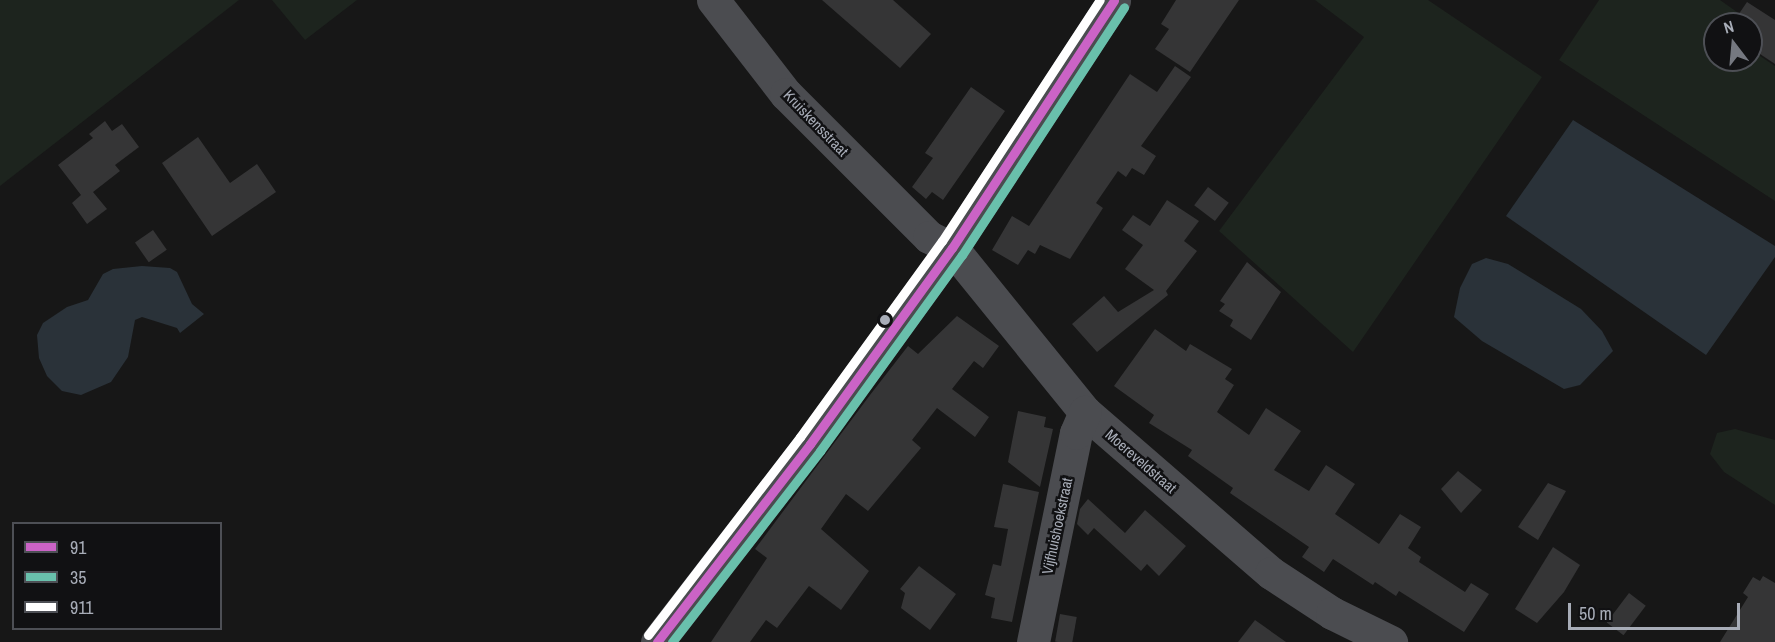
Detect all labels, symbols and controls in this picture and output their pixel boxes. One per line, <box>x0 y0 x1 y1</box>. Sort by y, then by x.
north arrow <box>1703 12 1763 72</box>
text: N <box>1721 15 1736 39</box>
street label: Kruiskensstraat <box>780 86 852 160</box>
unlabelled marker <box>879 314 891 326</box>
street label: Moereveldstraat <box>1102 425 1180 497</box>
street label: Vijfhuishoekstraat <box>1038 476 1076 576</box>
legend <box>12 522 222 630</box>
text: 91 <box>70 535 86 560</box>
text: 35 <box>70 565 86 590</box>
scale bar <box>1571 591 1744 629</box>
text: 911 <box>70 595 94 620</box>
text: 50 m <box>1579 601 1612 626</box>

